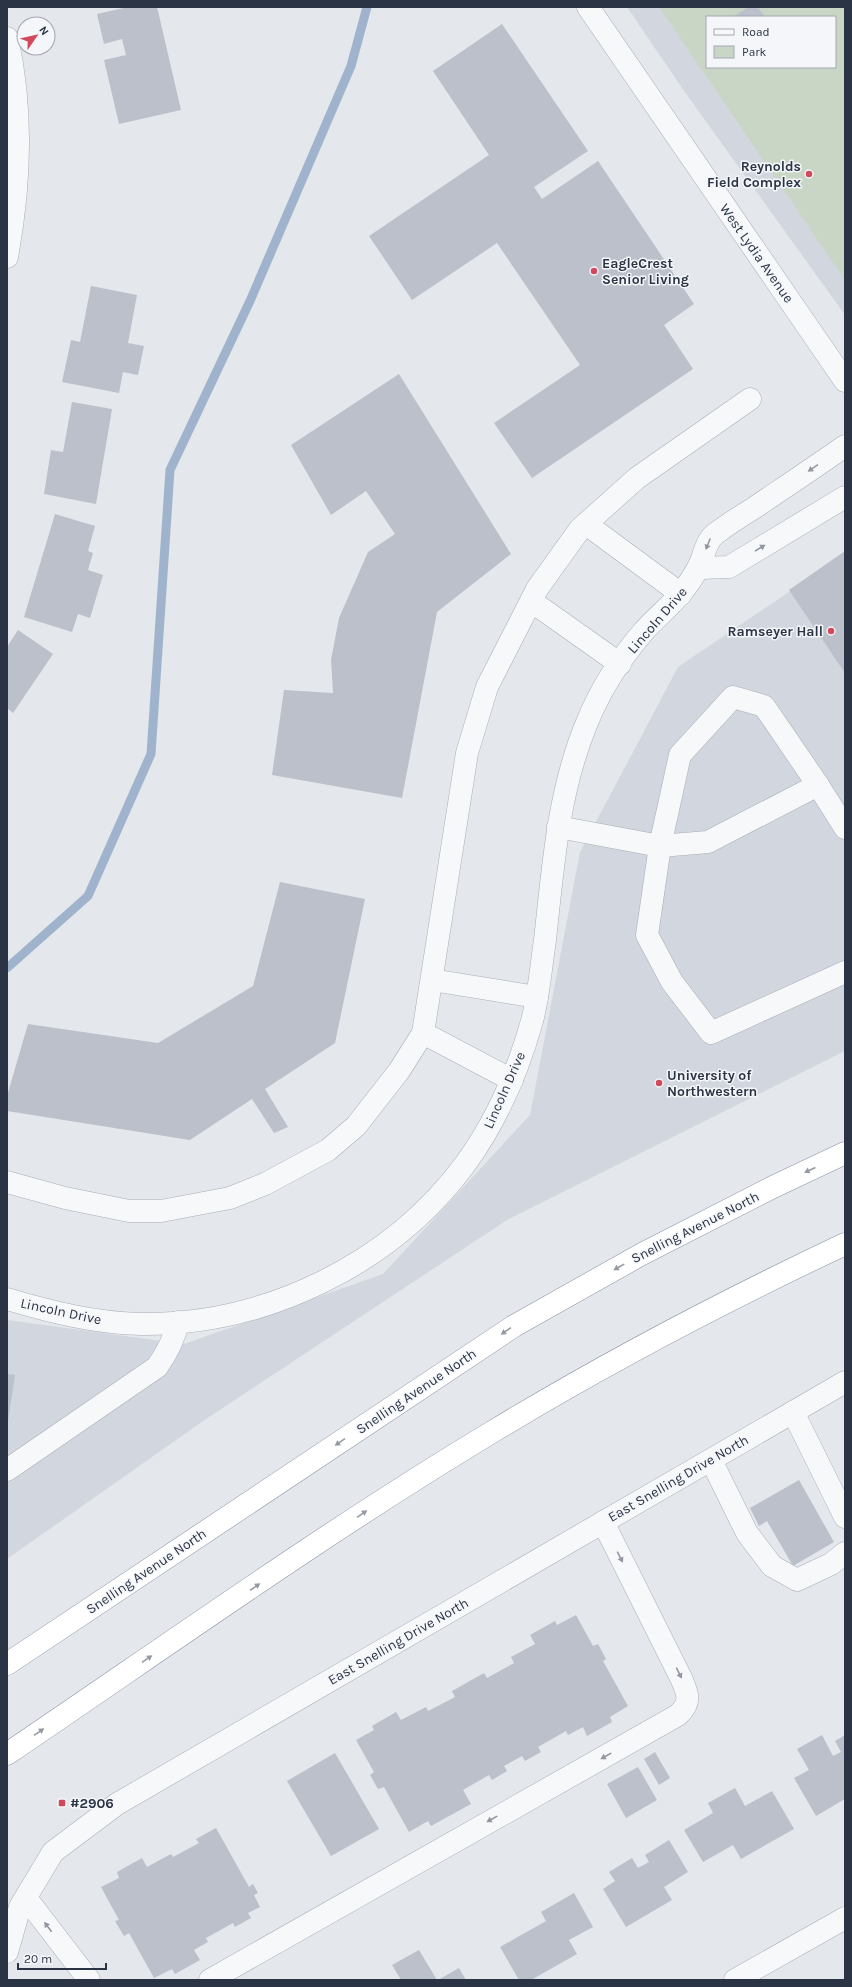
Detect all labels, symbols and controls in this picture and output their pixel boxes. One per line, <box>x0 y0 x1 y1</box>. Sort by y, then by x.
north arrow <box>16 16 56 56</box>
legend <box>706 16 836 68</box>
text: N <box>36 24 51 38</box>
text: Road <box>742 25 770 39</box>
text: Park <box>742 45 767 59</box>
place label: Reynolds Field Complex <box>707 158 801 191</box>
marker: Reynolds Field Complex <box>804 169 814 179</box>
street label: West Lydia Avenue <box>716 200 797 306</box>
place label: EagleCrest Senior Living <box>602 255 689 288</box>
marker: EagleCrest Senior Living <box>589 266 599 276</box>
one-way arrow <box>808 464 818 472</box>
one-way arrow <box>705 538 711 550</box>
one-way arrow <box>754 544 766 551</box>
street label: Lincoln Drive <box>624 584 691 657</box>
place label: Ramseyer Hall <box>728 623 823 640</box>
marker: Ramseyer Hall <box>826 626 836 636</box>
street label: Lincoln Drive <box>480 1049 529 1131</box>
place label: University of Northwestern <box>667 1067 757 1100</box>
marker: University of Northwestern <box>654 1078 664 1088</box>
one-way arrow <box>803 1167 815 1173</box>
street label: Snelling Avenue North <box>628 1188 762 1267</box>
one-way arrow <box>613 1263 625 1270</box>
street label: Lincoln Drive <box>19 1295 103 1328</box>
one-way arrow <box>501 1327 511 1335</box>
street label: Snelling Avenue North <box>353 1345 480 1438</box>
street label: East Snelling Drive North <box>605 1431 751 1526</box>
one-way arrow <box>334 1438 345 1446</box>
one-way arrow <box>357 1510 367 1518</box>
street label: Snelling Avenue North <box>83 1525 210 1618</box>
one-way arrow <box>617 1551 624 1563</box>
one-way arrow <box>249 1583 260 1591</box>
street label: East Snelling Drive North <box>325 1594 471 1689</box>
one-way arrow <box>141 1656 153 1663</box>
one-way arrow <box>676 1667 682 1679</box>
one-way arrow <box>34 1728 45 1736</box>
one-way arrow <box>600 1752 611 1759</box>
place label: #2906 <box>70 1795 114 1812</box>
marker: #2906 <box>57 1798 67 1808</box>
one-way arrow <box>486 1816 498 1823</box>
one-way arrow <box>44 1921 53 1932</box>
scale bar <box>18 1945 106 1971</box>
text: 20 m <box>24 1952 52 1966</box>

